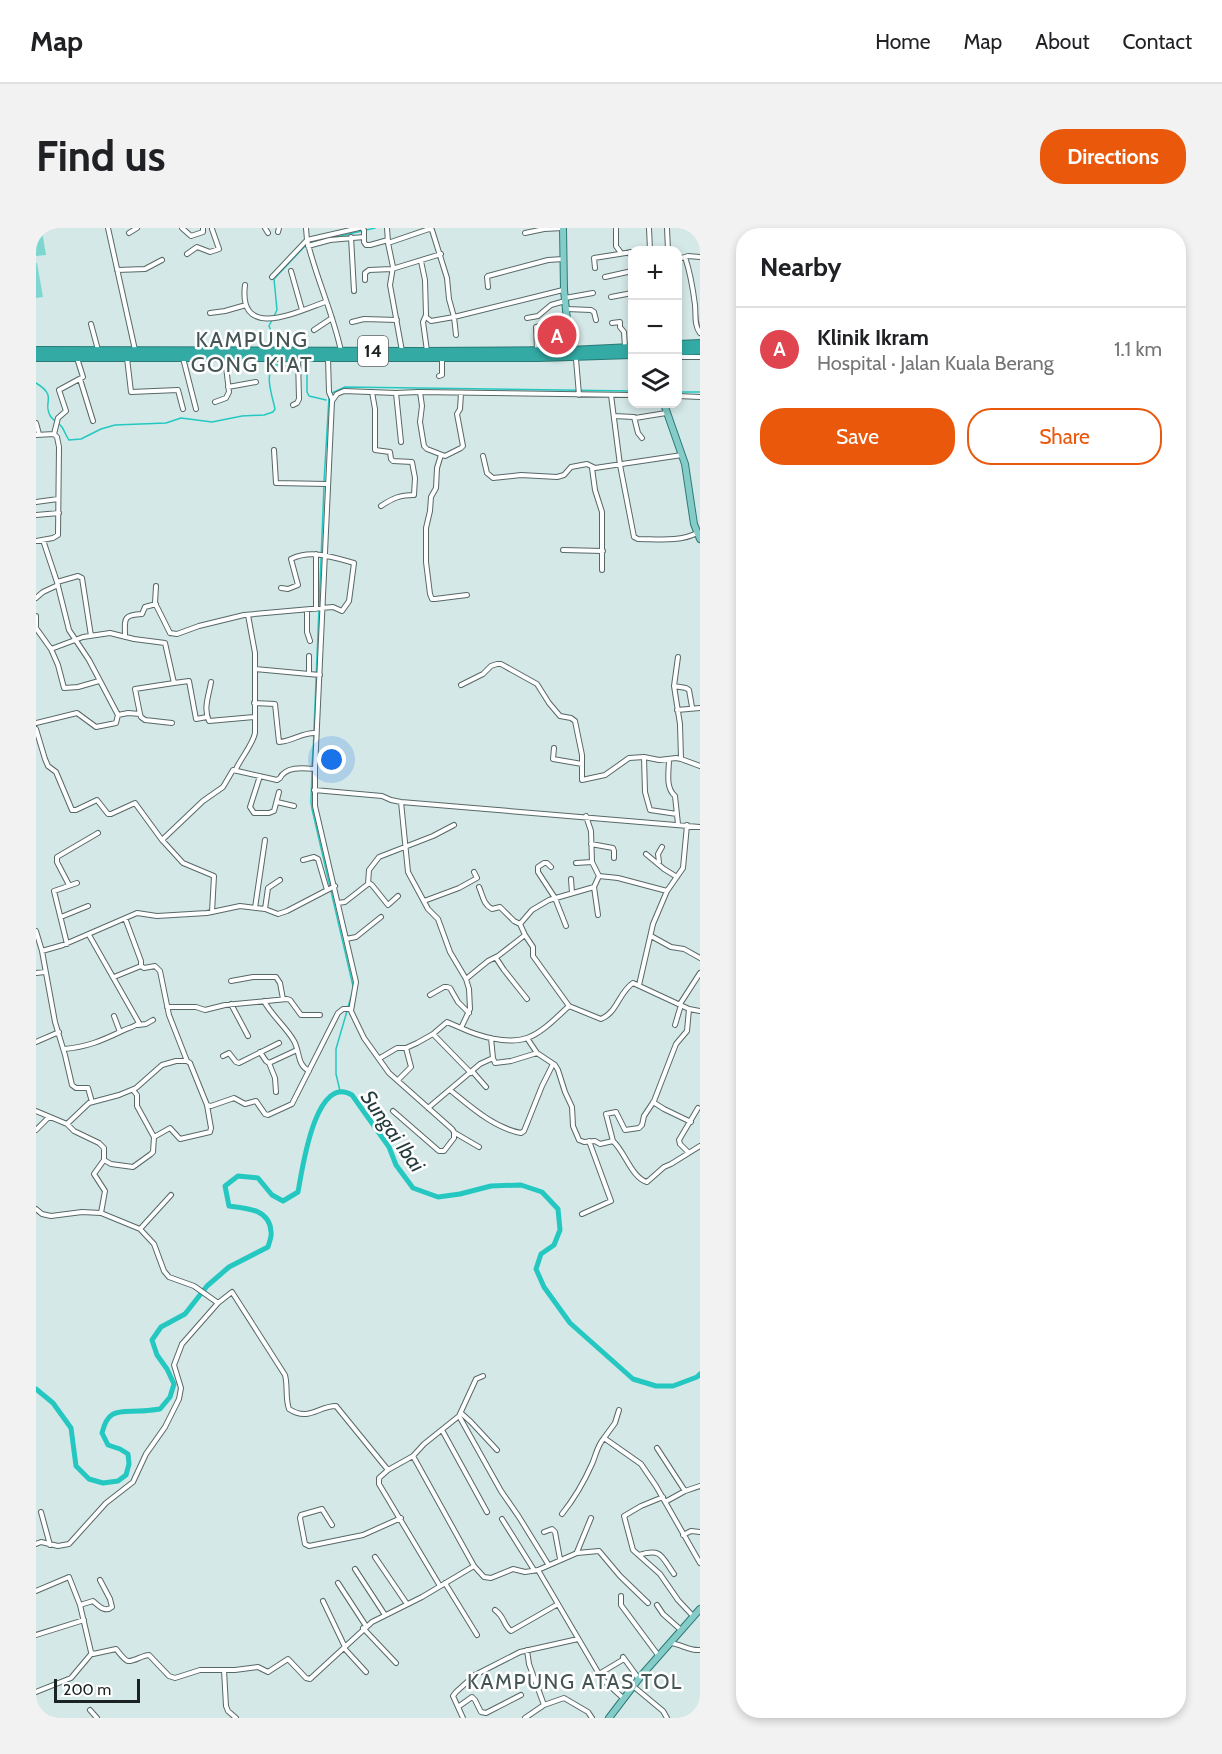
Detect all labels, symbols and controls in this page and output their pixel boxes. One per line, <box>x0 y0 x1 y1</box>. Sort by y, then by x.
text: Map <box>30 24 83 58</box>
text: Home <box>875 29 931 54</box>
text: Map <box>964 29 1002 54</box>
text: About <box>1035 29 1089 54</box>
text: Contact <box>1122 29 1192 54</box>
button: Directions <box>1040 129 1186 184</box>
text: Find us <box>36 130 165 182</box>
map controls <box>628 246 682 408</box>
button: + <box>628 246 682 300</box>
text: Nearby <box>760 251 841 283</box>
button: − <box>628 300 682 354</box>
pin: A <box>538 312 576 358</box>
text: Klinik Ikram <box>817 324 929 351</box>
district label: KAMPUNG GONG KIAT <box>191 326 313 378</box>
road number: 14 <box>358 336 388 366</box>
text: A <box>773 337 786 361</box>
text: 1.1 km <box>1114 337 1162 361</box>
text: Hospital · Jalan Kuala Berang <box>817 351 1054 375</box>
button: layers <box>628 354 682 408</box>
button: Save <box>760 408 955 465</box>
button: Share <box>967 408 1162 465</box>
your location <box>317 745 346 774</box>
water label: Sungai Ibai <box>356 1085 430 1177</box>
district label: KAMPUNG ATAS TOL <box>467 1669 683 1694</box>
scale bar <box>54 1676 140 1704</box>
text: 200 m <box>63 1680 111 1699</box>

